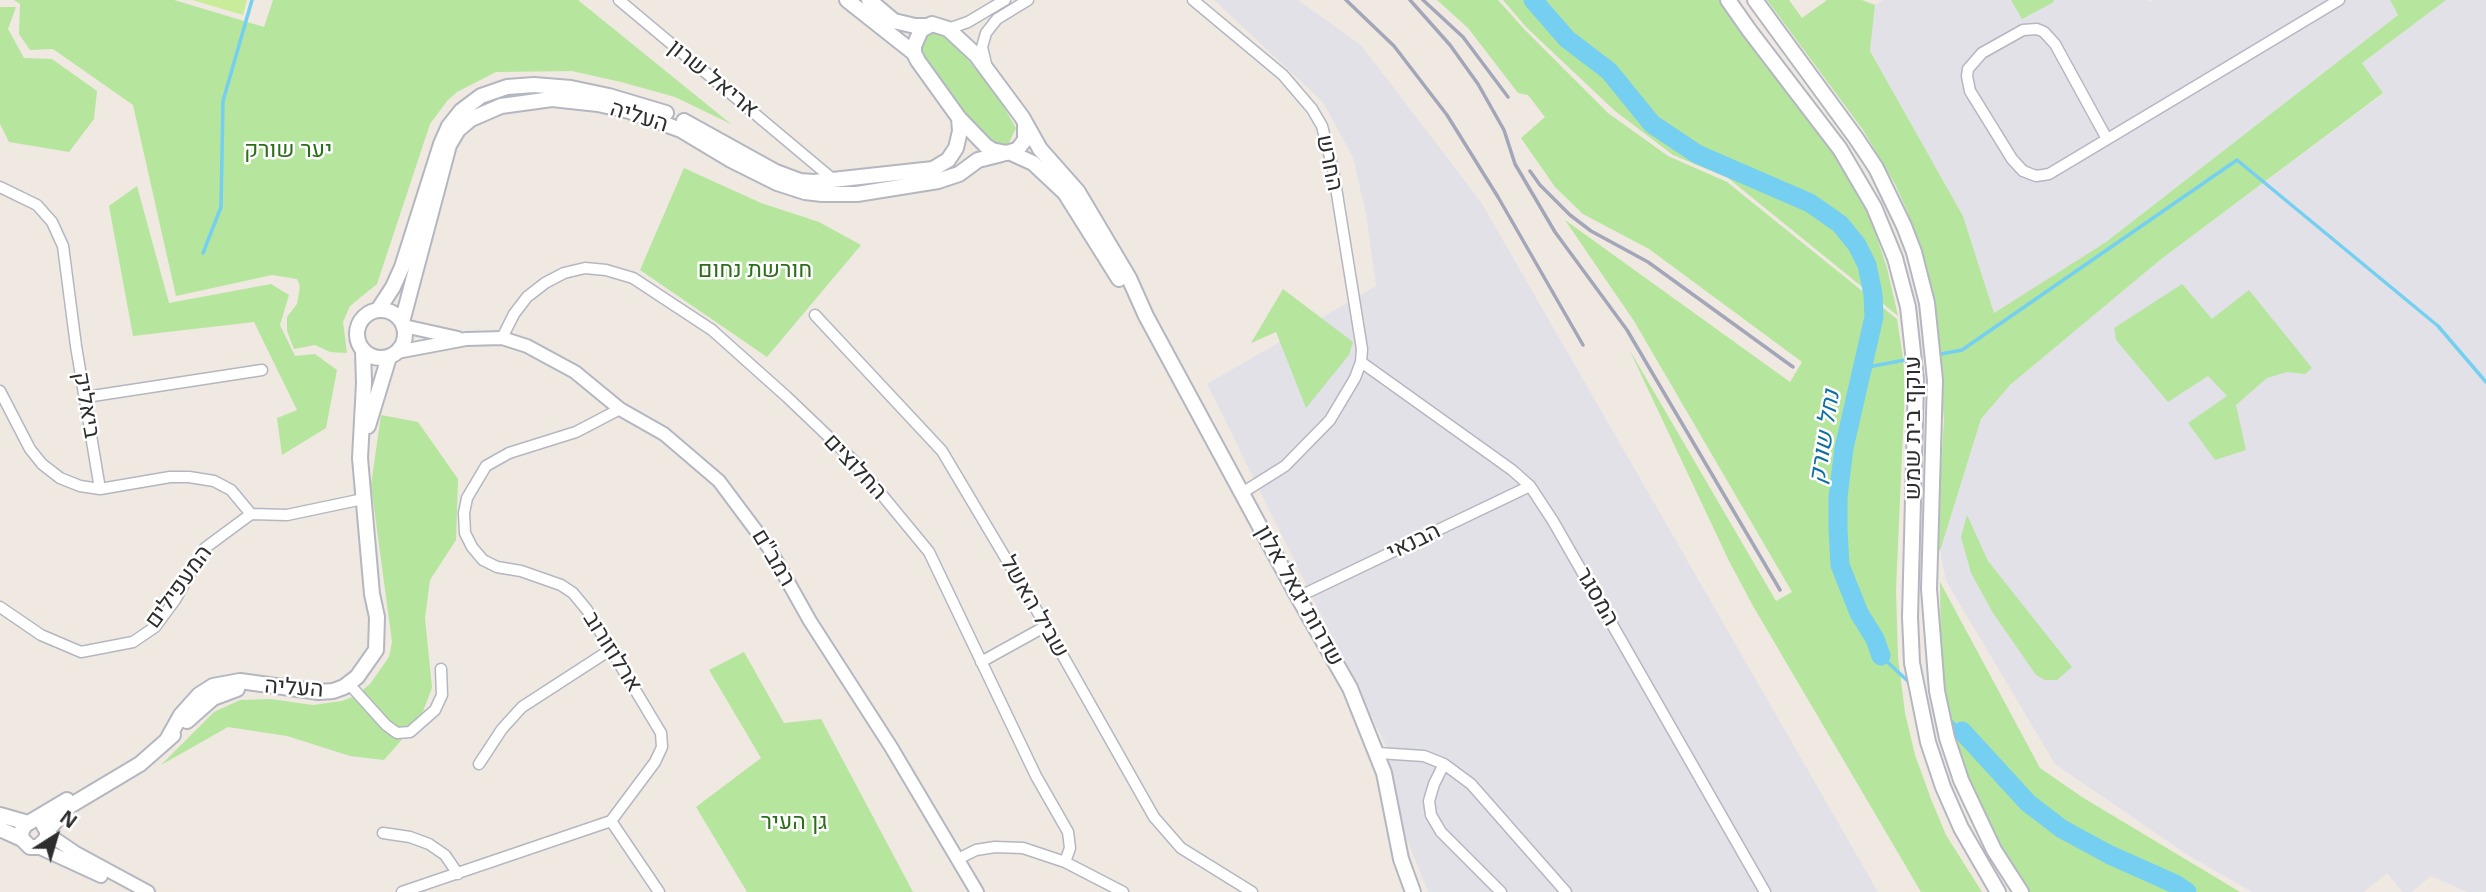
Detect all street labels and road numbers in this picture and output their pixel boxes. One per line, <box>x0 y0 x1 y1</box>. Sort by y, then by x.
street label: אריאל שרון <box>662 34 764 124</box>
street label: העליה <box>607 95 671 139</box>
street label: החרש <box>1310 132 1348 194</box>
street label: עוקף בית שמש <box>1899 356 1927 500</box>
street label: ביאליק <box>67 370 105 440</box>
street label: החלוצים <box>818 428 892 506</box>
street label: הבנאי <box>1383 517 1445 567</box>
street label: שדרות יגאל אלון <box>1249 521 1349 671</box>
street label: רמב"ם <box>745 524 801 592</box>
street label: המעפילים <box>140 540 218 634</box>
street label: שביל האשל <box>994 551 1074 663</box>
street label: המסגר <box>1569 563 1625 631</box>
street label: ארלוזורוב <box>577 607 647 697</box>
street label: העליה <box>264 672 324 704</box>

